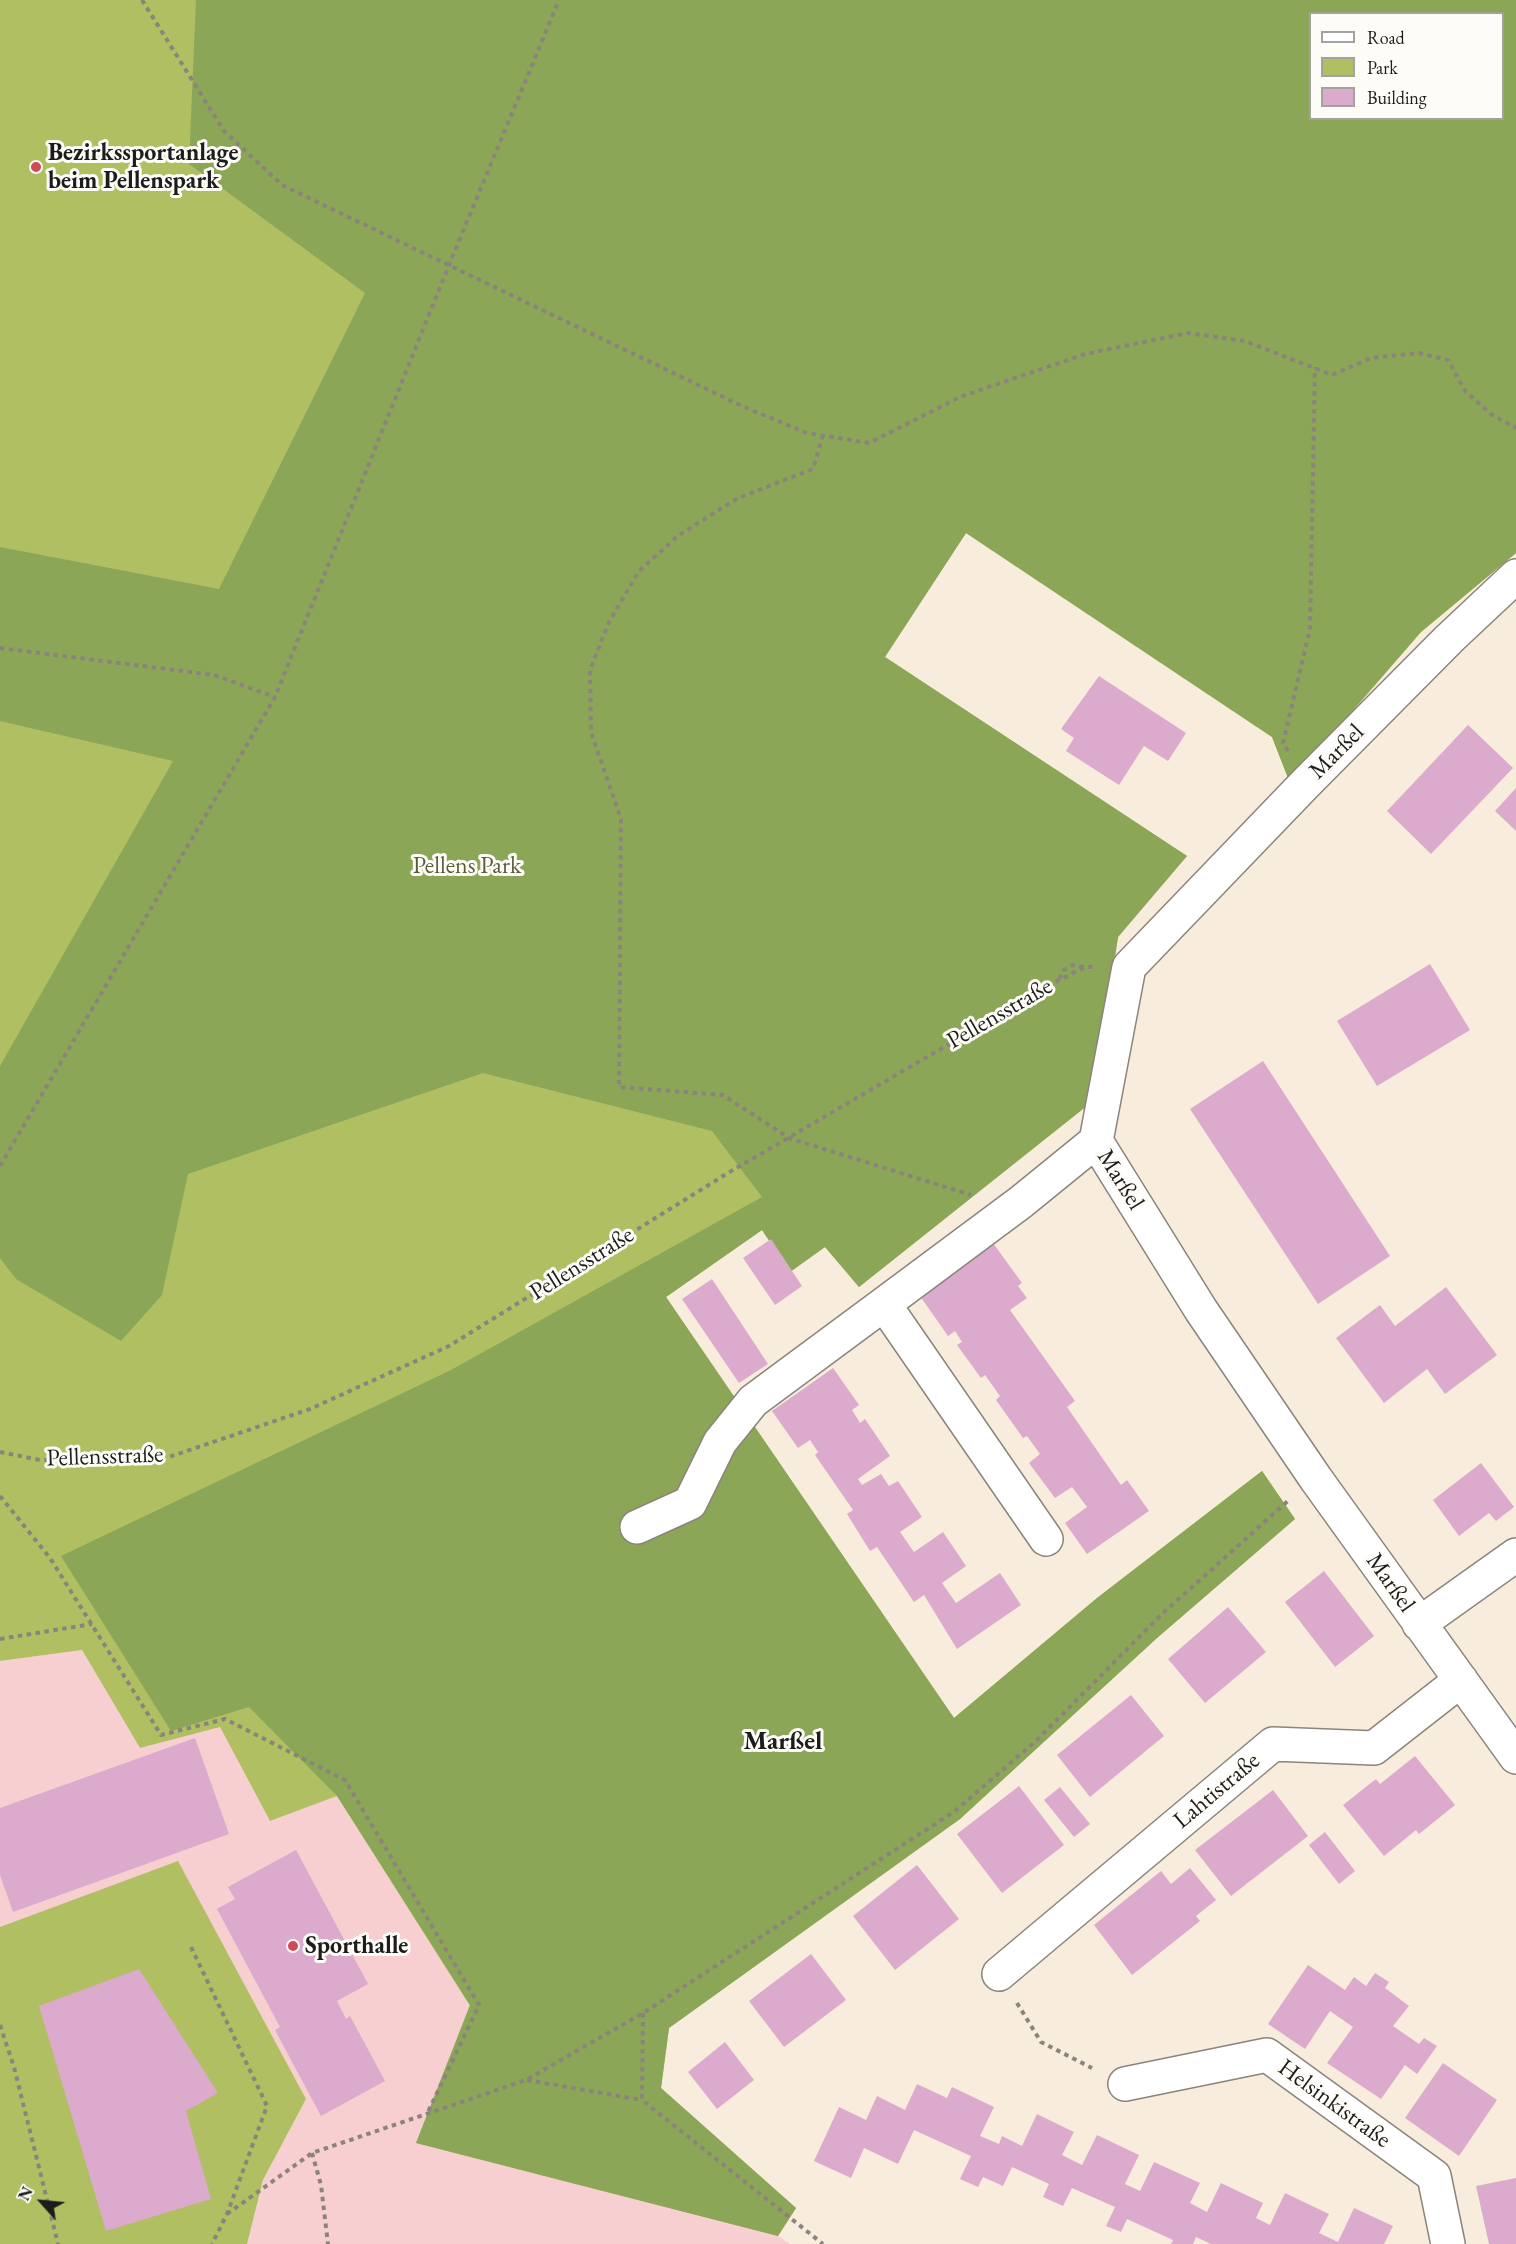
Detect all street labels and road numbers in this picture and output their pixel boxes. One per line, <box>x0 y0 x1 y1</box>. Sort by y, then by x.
street label: Marßel <box>1304 719 1370 785</box>
street label: Pellensstraße <box>942 972 1058 1056</box>
street label: Marßel <box>1090 1144 1150 1216</box>
street label: Pellensstraße <box>525 1221 639 1307</box>
street label: Pellensstraße <box>46 1441 164 1473</box>
street label: Marßel <box>1359 1548 1421 1618</box>
street label: Lahtistraße <box>1168 1747 1266 1835</box>
street label: Helsinkistraße <box>1272 2053 1396 2155</box>

